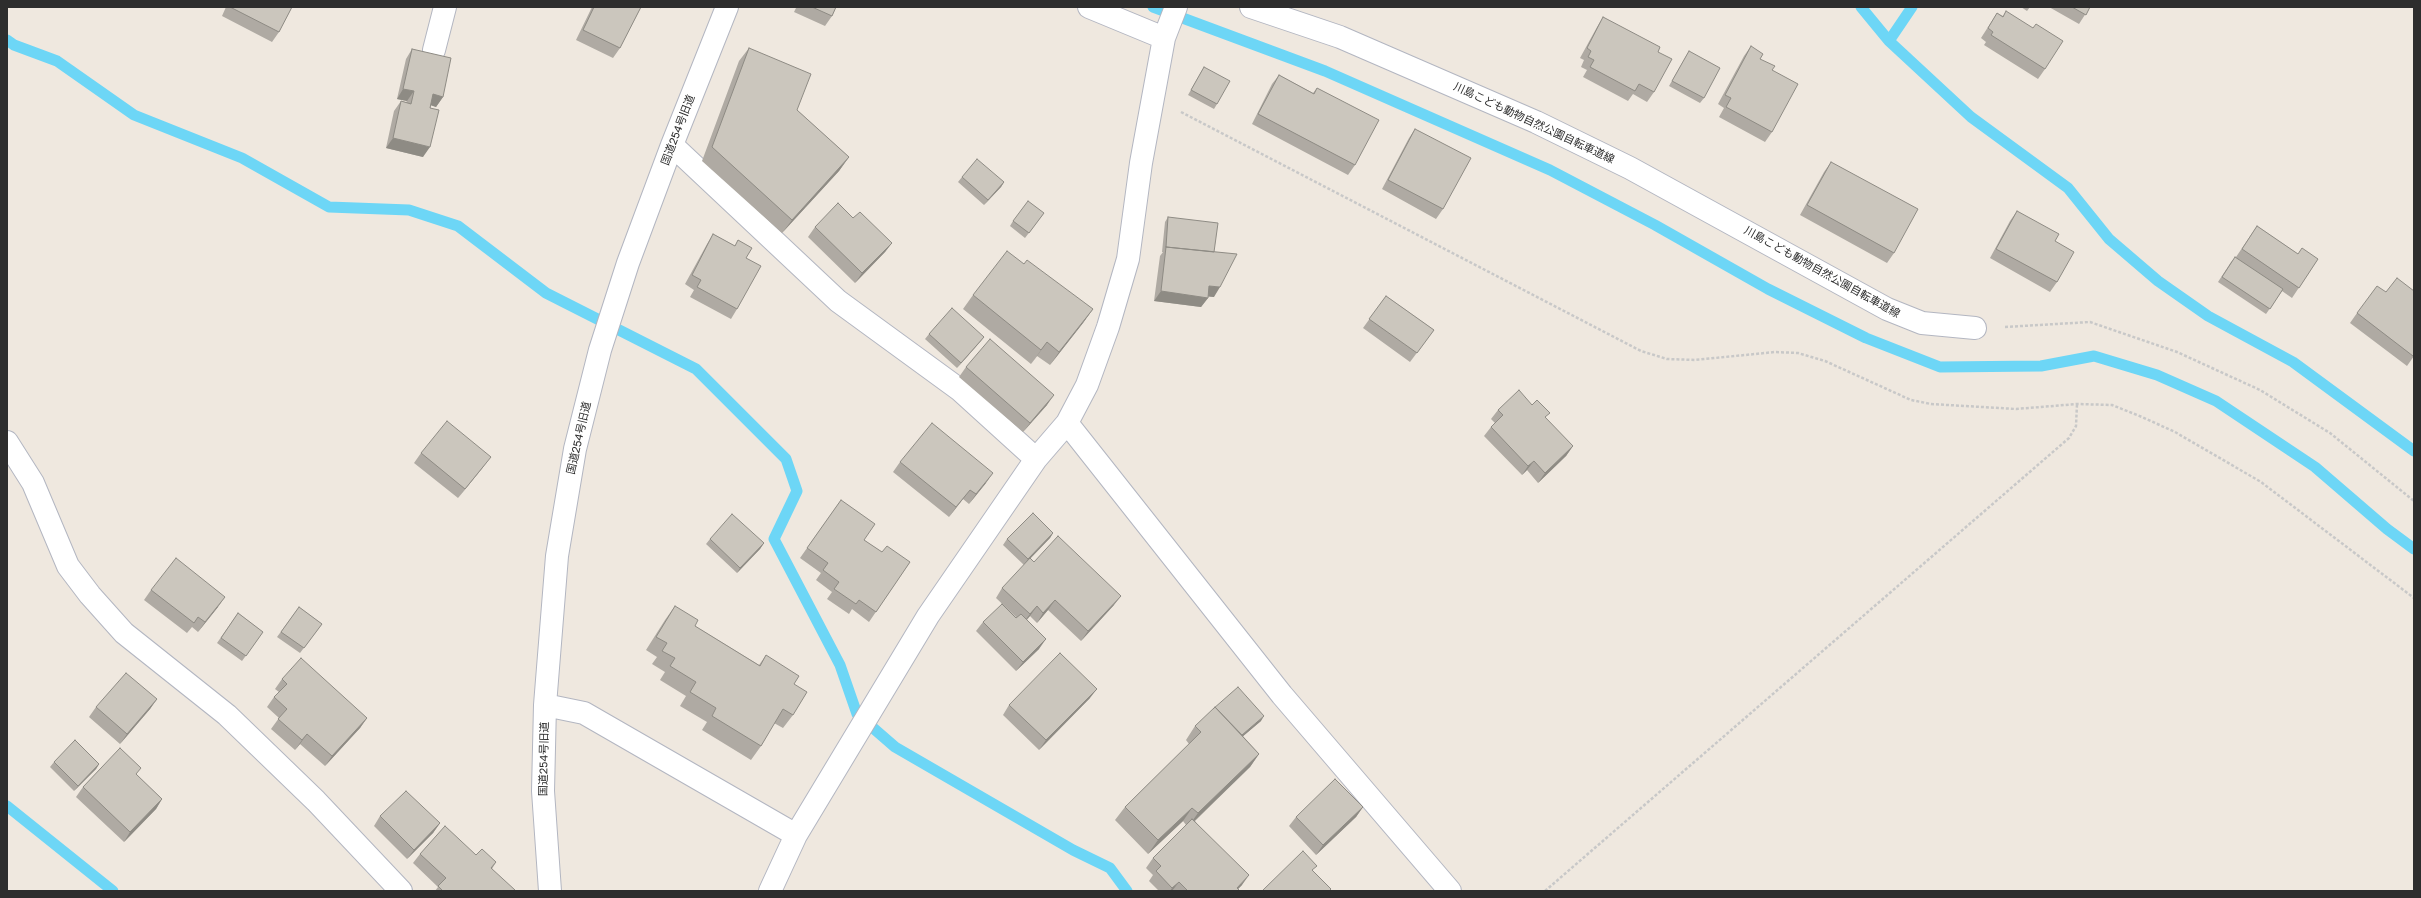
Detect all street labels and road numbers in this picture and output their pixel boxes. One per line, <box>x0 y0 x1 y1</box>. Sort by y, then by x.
street label: 川島こども動物自然公園自転車道線 <box>1451 80 1617 166</box>
street label: 国道254号旧道 <box>658 93 698 167</box>
street label: 川島こども動物自然公園自転車道線 <box>1742 224 1902 320</box>
street label: 国道254号旧道 <box>564 400 594 476</box>
street label: 国道254号旧道 <box>537 722 551 796</box>

